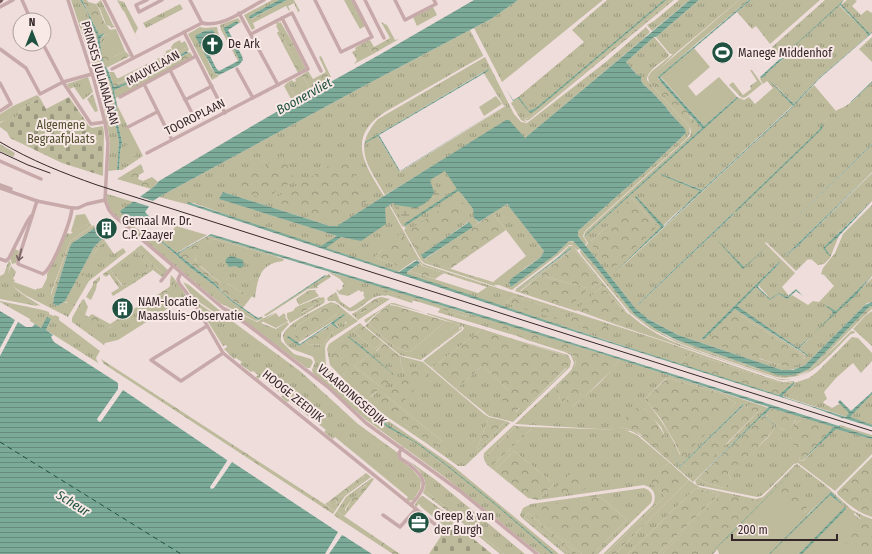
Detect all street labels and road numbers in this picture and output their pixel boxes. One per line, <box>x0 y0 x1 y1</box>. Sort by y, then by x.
street label: PRINSES JULIANALAAN <box>78 19 122 127</box>
street label: MAUVELAAN <box>124 48 182 88</box>
street label: TOOROPLAAN <box>163 96 227 138</box>
street label: VLAARDINGSEDIJK <box>315 361 390 429</box>
street label: HOOGE ZEEDIJK <box>260 367 327 425</box>

